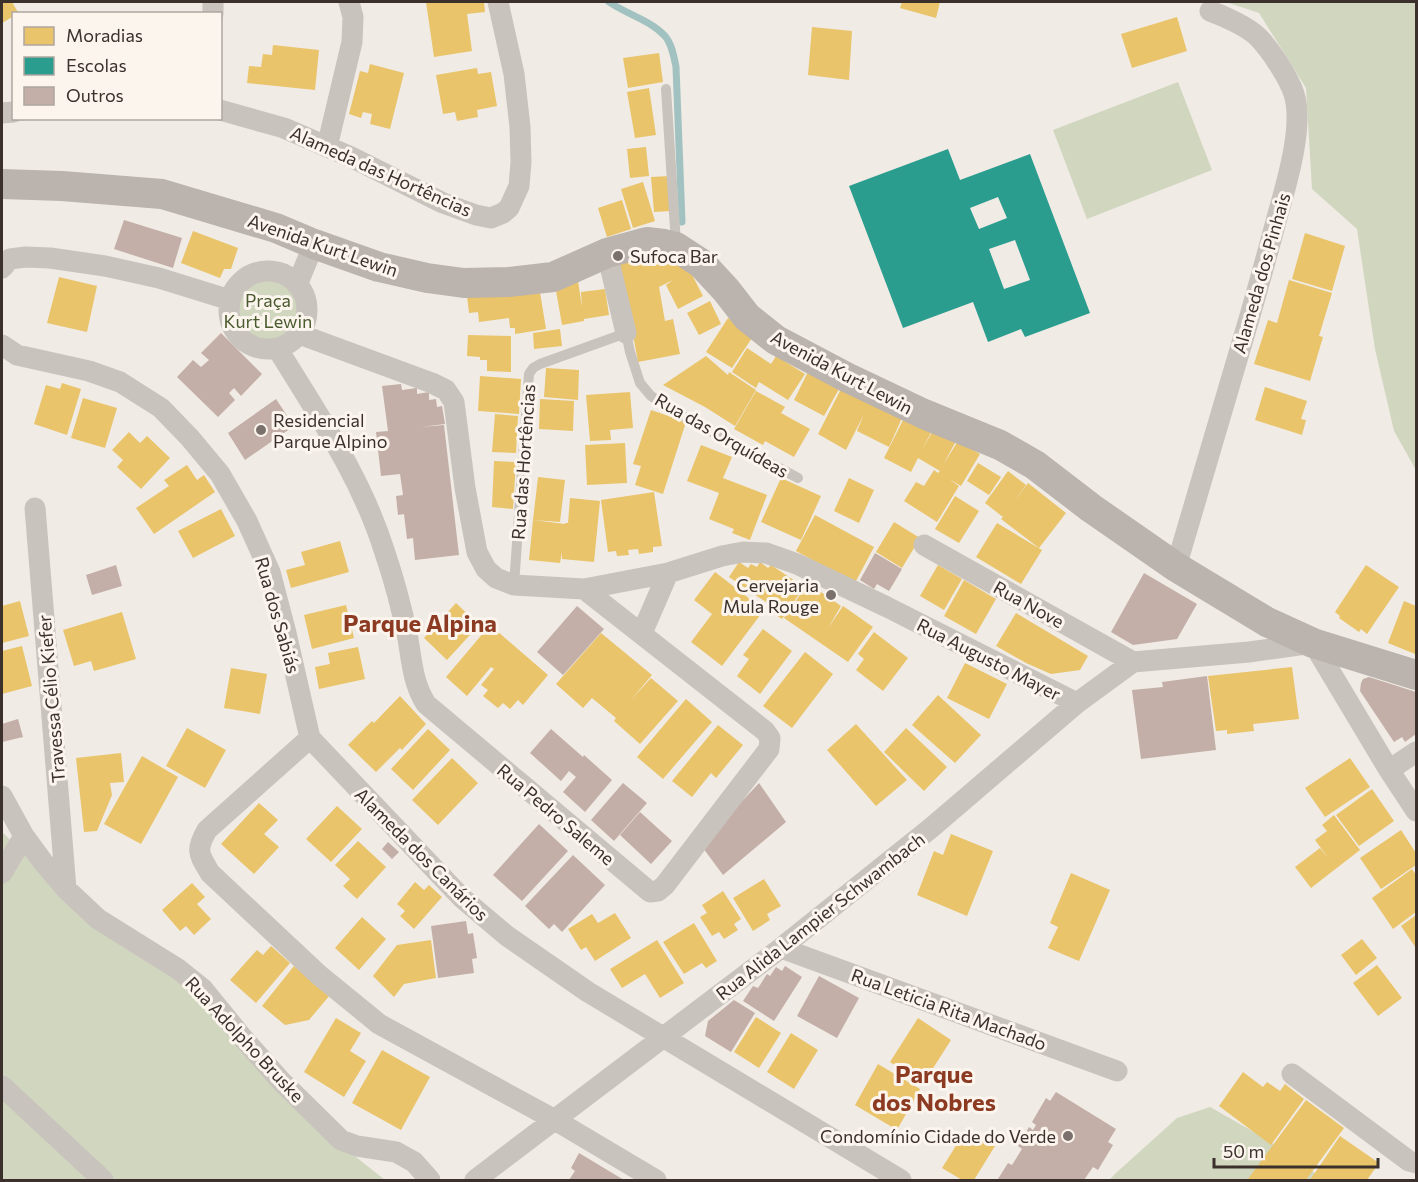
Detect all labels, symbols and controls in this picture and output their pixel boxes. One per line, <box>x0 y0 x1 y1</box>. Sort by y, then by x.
legend <box>12 12 222 120</box>
text: Moradias <box>66 24 143 46</box>
text: Escolas <box>66 54 127 76</box>
text: Outros <box>66 84 124 106</box>
street label: Alameda das Hortências <box>287 121 475 221</box>
street label: Alameda dos Pinhais <box>1228 190 1294 356</box>
street label: Avenida Kurt Lewin <box>245 209 401 281</box>
place label: Sufoca Bar <box>630 245 718 267</box>
marker: Sufoca Bar <box>611 249 625 263</box>
park label: Praça Kurt Lewin <box>224 289 312 332</box>
street label: Avenida Kurt Lewin <box>767 325 917 419</box>
street label: Rua das Hortências <box>507 383 539 541</box>
street label: Rua das Orquídeas <box>651 388 793 482</box>
place label: Residencial Parque Alpino <box>273 409 387 452</box>
marker: Residencial Parque Alpino <box>254 423 268 437</box>
street label: Rua dos Sabiás <box>251 554 305 676</box>
place label: Cervejaria Mula Rouge <box>723 574 819 617</box>
street label: Rua Nove <box>990 576 1068 632</box>
marker: Cervejaria Mula Rouge <box>824 588 838 602</box>
district label: Parque Alpina <box>343 608 497 637</box>
street label: Rua Augusto Mayer <box>913 613 1065 705</box>
street label: Travessa Célio Kiefer <box>33 614 69 784</box>
street label: Rua Pedro Saleme <box>493 759 619 869</box>
street label: Alameda dos Canários <box>351 783 493 925</box>
street label: Rua Alida Lampier Schwambach <box>711 828 929 1004</box>
street label: Rua Leticia Rita Machado <box>848 963 1050 1055</box>
street label: Rua Adolpho Bruske <box>181 972 309 1106</box>
district label: Parque dos Nobres <box>872 1059 996 1116</box>
place label: Condomínio Cidade do Verde <box>820 1125 1056 1147</box>
marker: Condomínio Cidade do Verde <box>1061 1129 1075 1143</box>
scale bar <box>1214 1131 1378 1169</box>
text: 50 m <box>1223 1140 1264 1162</box>

